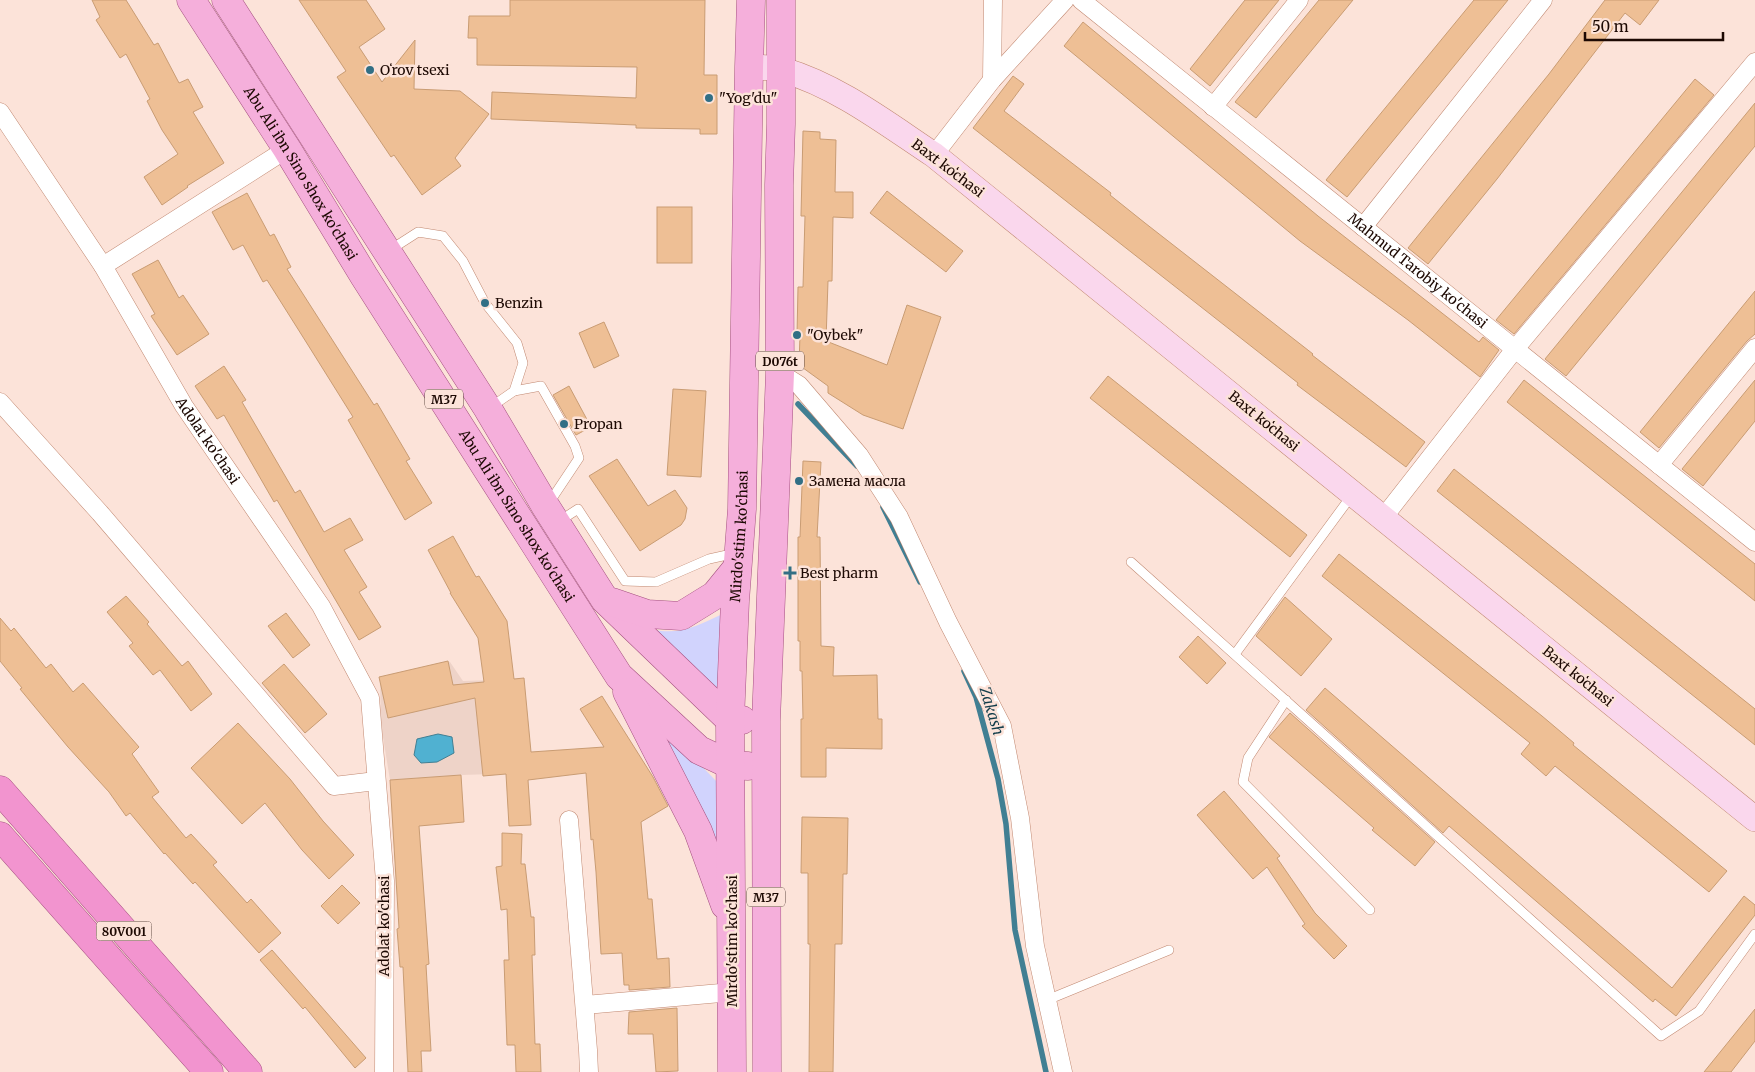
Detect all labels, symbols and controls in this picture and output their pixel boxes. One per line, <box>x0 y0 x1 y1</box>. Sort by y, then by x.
scale bar <box>1585 10 1722 42</box>
text: 50 m <box>1592 17 1629 36</box>
place label: Oʻrov tsexi <box>380 61 450 79</box>
marker: Oʻrov tsexi <box>364 64 376 76</box>
street label: Abu Ali ibn Sino shox ko'chasi <box>239 82 361 264</box>
place label: "Yog'du" <box>719 89 778 107</box>
marker: "Yog'du" <box>703 92 715 104</box>
street label: Baxt koʻchasi <box>908 135 988 201</box>
street label: Mahmud Tarobiy ko'chasi <box>1344 209 1491 333</box>
place label: Benzin <box>495 294 543 312</box>
marker: Benzin <box>479 297 491 309</box>
place label: "Oybek" <box>807 326 863 344</box>
marker: "Oybek" <box>791 329 803 341</box>
road number: D076t <box>756 352 804 371</box>
street label: Baxt koʻchasi <box>1225 387 1304 455</box>
road number: M37 <box>425 389 463 408</box>
street label: Adolat ko'chasi <box>171 393 244 488</box>
place label: Propan <box>574 415 623 433</box>
marker: Propan <box>558 418 570 430</box>
street label: Abu Ali ibn Sino shox ko'chasi <box>455 425 579 606</box>
street label: Mirdo'stim ko'chasi <box>726 470 752 603</box>
place label: Замена масла <box>809 472 906 490</box>
marker: Замена масла <box>793 475 805 487</box>
place label: Best pharm <box>800 564 878 582</box>
marker: Best pharm <box>784 567 796 579</box>
street label: Baxt koʻchasi <box>1539 642 1618 710</box>
water label: Zakash <box>975 683 1008 738</box>
street label: Adolat ko'chasi <box>375 875 393 978</box>
street label: Mirdo'stim ko'chasi <box>723 875 741 1007</box>
road number: M37 <box>747 888 785 906</box>
road number: 80V001 <box>96 921 152 940</box>

